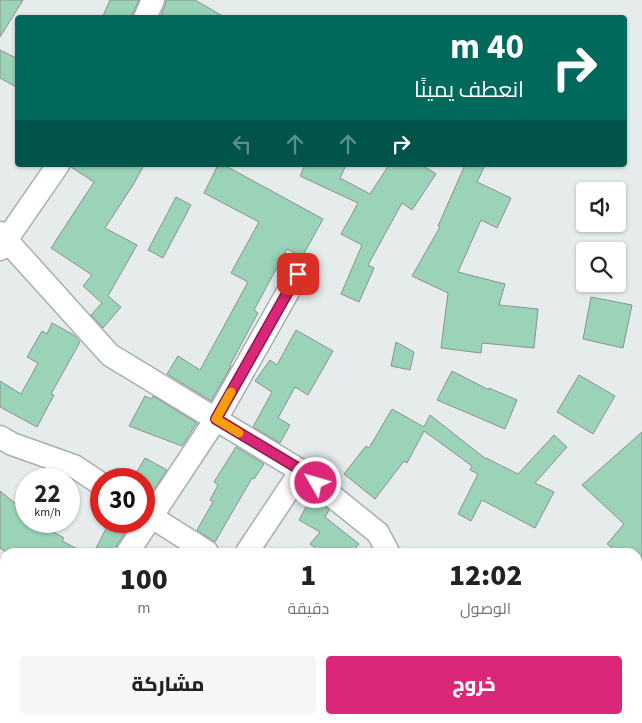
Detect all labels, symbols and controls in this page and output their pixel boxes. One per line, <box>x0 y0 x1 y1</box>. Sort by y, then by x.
text: 40 m <box>450 22 524 72</box>
icon: right <box>542 35 607 100</box>
text: انعطف يمينًا <box>414 74 524 106</box>
icon: left <box>228 130 256 158</box>
icon: ahead <box>281 130 309 158</box>
icon: ahead <box>334 130 362 158</box>
icon: right <box>387 130 415 158</box>
map controls <box>576 182 626 292</box>
button: sound <box>576 182 626 232</box>
button: search <box>576 242 626 292</box>
pin <box>277 253 319 295</box>
icon: arrive <box>284 260 312 288</box>
position arrow <box>289 456 341 508</box>
speed limit sign: 30 <box>90 468 155 533</box>
text: 22 <box>34 476 61 512</box>
text: km/h <box>34 504 61 521</box>
text: 1 <box>300 554 316 597</box>
text: 12:02 <box>449 554 522 597</box>
text: 100 <box>120 558 168 601</box>
text: m <box>137 597 150 619</box>
text: دقيقة <box>288 598 329 620</box>
text: الوصول <box>460 598 511 620</box>
button: مشاركة <box>20 656 316 714</box>
button: خروج <box>326 656 622 714</box>

